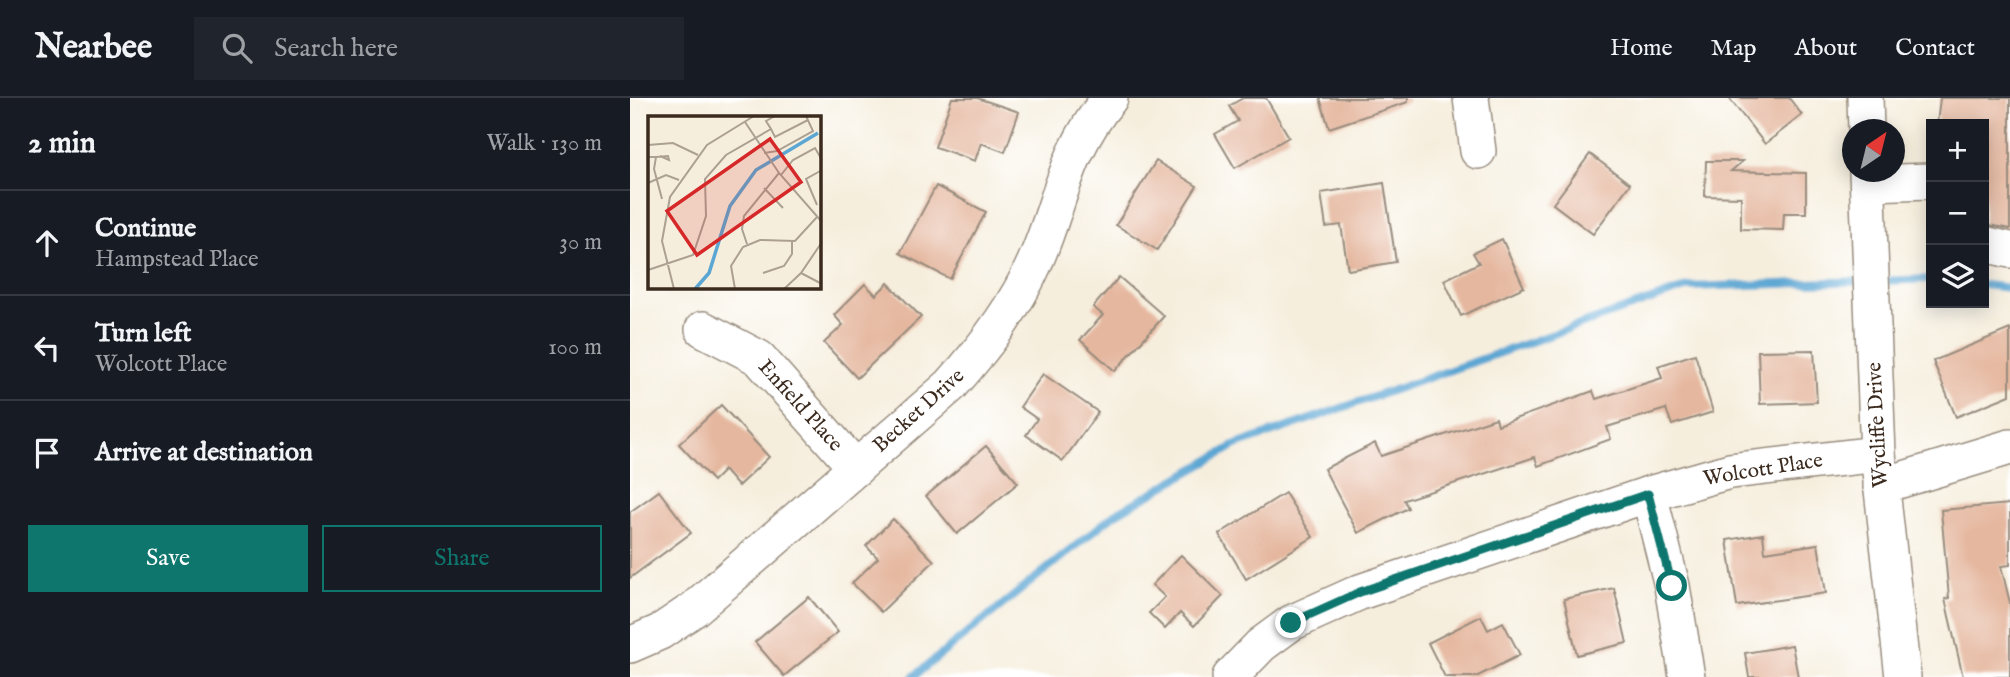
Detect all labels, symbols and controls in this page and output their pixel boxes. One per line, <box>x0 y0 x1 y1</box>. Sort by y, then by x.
search box <box>194 17 684 80</box>
text: Nearbee <box>35 27 152 69</box>
icon: search <box>218 29 256 67</box>
text: Search here <box>274 32 398 65</box>
text: Home <box>1610 33 1673 64</box>
text: Map <box>1711 33 1757 64</box>
text: About <box>1795 33 1857 64</box>
text: Contact <box>1895 33 1975 64</box>
inset map <box>648 116 821 289</box>
north arrow <box>1842 119 1905 182</box>
map controls <box>1926 119 1989 308</box>
button: + <box>1926 119 1989 182</box>
text: 2 min <box>28 125 96 163</box>
text: Walk · 130 m <box>487 129 602 158</box>
button: − <box>1926 182 1989 245</box>
text: Continue <box>95 212 196 245</box>
icon: ahead <box>28 224 66 262</box>
text: 30 m <box>559 228 602 257</box>
text: Hampstead Place <box>95 245 259 274</box>
button: layers <box>1926 245 1989 308</box>
text: Turn left <box>95 317 192 350</box>
icon: left <box>28 329 66 367</box>
text: 100 m <box>548 333 602 362</box>
text: Wolcott Place <box>95 350 227 379</box>
street label: Enfield Place <box>752 354 849 458</box>
street label: Wycliffe Drive <box>1861 361 1895 489</box>
street label: Becket Drive <box>868 363 971 459</box>
icon: arrive <box>28 434 66 472</box>
text: Arrive at destination <box>95 436 313 469</box>
street label: Wolcott Place <box>1701 447 1825 493</box>
button: Save <box>28 525 308 592</box>
button: Share <box>322 525 602 592</box>
route start <box>1656 570 1687 601</box>
route end <box>1275 607 1306 638</box>

